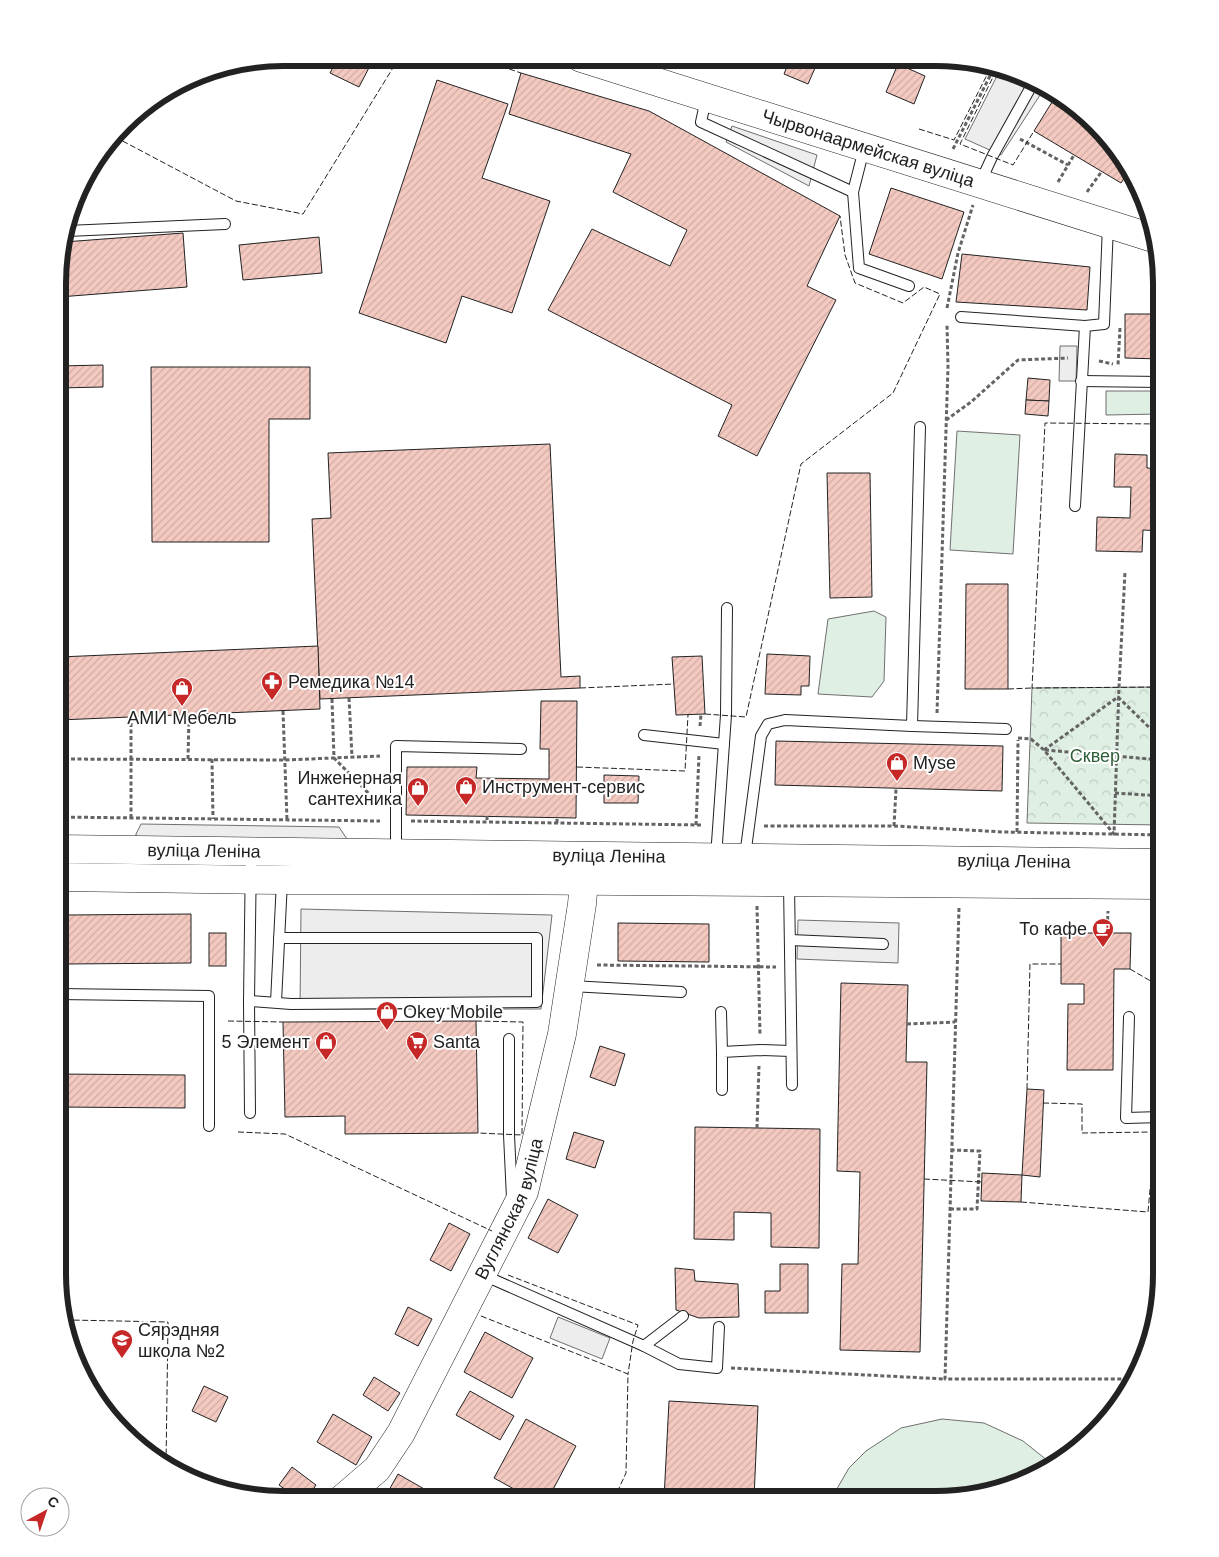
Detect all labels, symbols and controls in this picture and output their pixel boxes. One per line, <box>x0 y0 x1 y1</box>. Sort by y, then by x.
street label: Чырвонаармейская вуліца <box>759 106 978 191</box>
pharmacy icon: Ремедика №14 <box>260 670 284 701</box>
place label: Ремедика №14 <box>288 672 414 692</box>
shop icon: АМИ Мебель <box>170 676 194 707</box>
place label: АМИ Мебель <box>127 708 237 728</box>
park label: Сквер <box>1070 746 1120 766</box>
shop icon: Myse <box>885 751 909 782</box>
place label: Myse <box>913 753 956 773</box>
place label: Инженерная сантехника <box>297 768 403 809</box>
shop icon: Инструмент-сервис <box>454 775 478 806</box>
shop icon: Инженерная сантехника <box>406 776 430 807</box>
place label: Инструмент-сервис <box>482 777 645 797</box>
street label: вуліца Леніна <box>147 840 262 862</box>
street label: вуліца Леніна <box>552 845 667 867</box>
street label: вуліца Леніна <box>957 850 1072 872</box>
cafe icon: То кафе <box>1091 917 1115 948</box>
place label: То кафе <box>1019 919 1087 939</box>
shop icon: Okey Mobile <box>375 1000 399 1031</box>
place label: Okey Mobile <box>403 1002 503 1022</box>
shop icon: 5 Элемент <box>314 1030 338 1061</box>
supermarket icon: Santa <box>405 1030 429 1061</box>
place label: 5 Элемент <box>222 1032 310 1052</box>
place label: Santa <box>433 1032 481 1052</box>
street label: Вуглянская вуліца <box>471 1135 547 1283</box>
place label: Сярэдняя школа №2 <box>138 1320 225 1361</box>
school or university icon: Сярэдняя школа №2 <box>110 1328 134 1359</box>
north arrow <box>20 1487 70 1537</box>
text: С <box>44 1493 62 1511</box>

